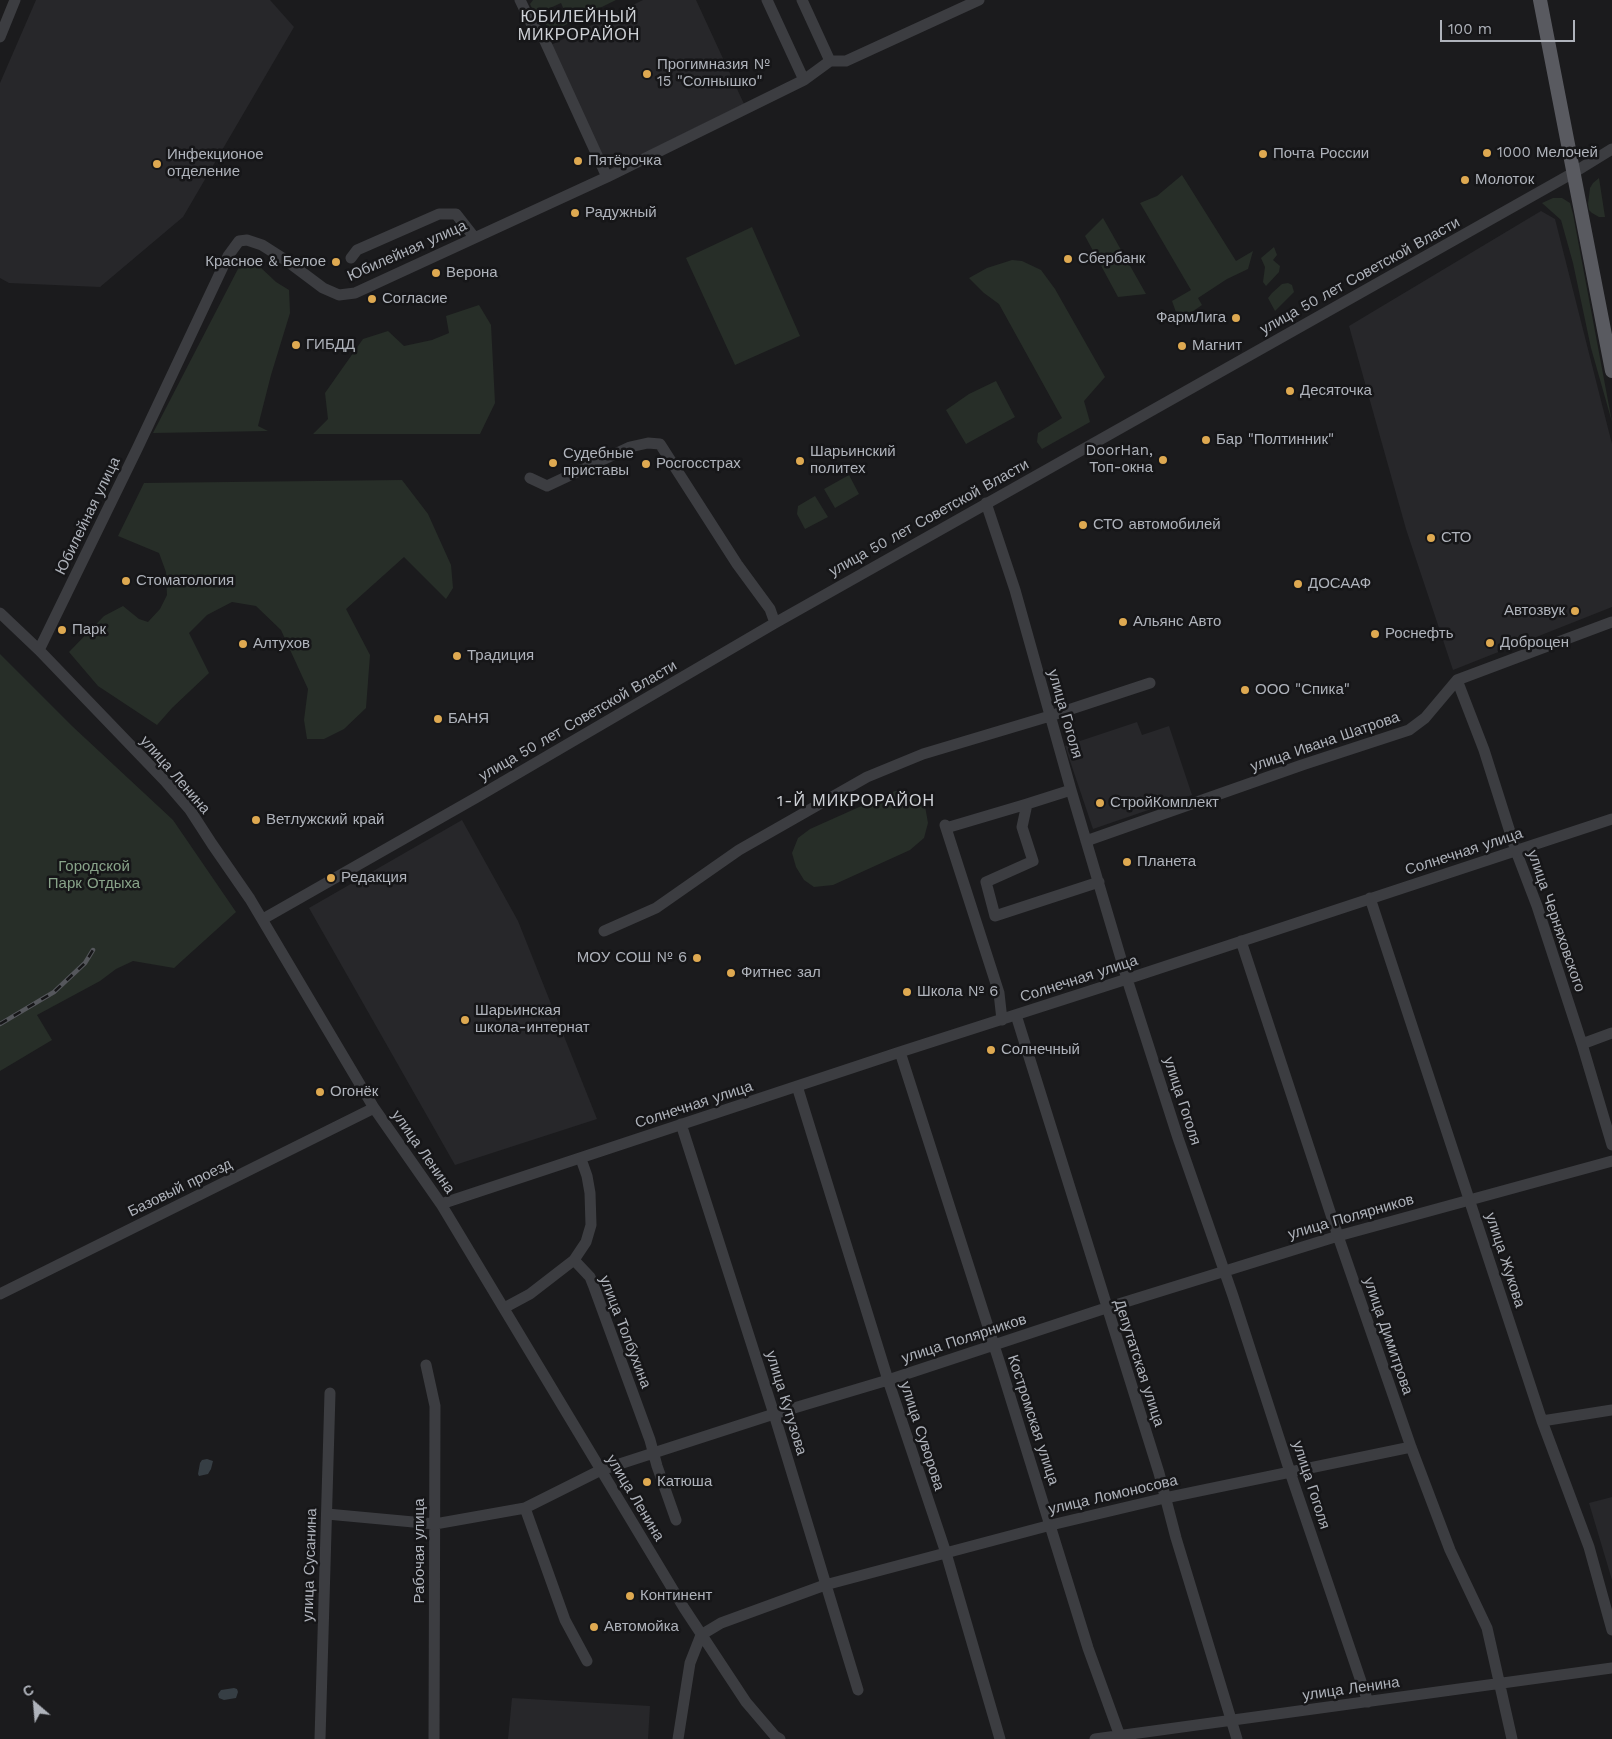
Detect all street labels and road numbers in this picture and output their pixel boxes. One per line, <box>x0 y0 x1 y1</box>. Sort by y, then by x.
street label: улица 50 лет Советской Власти <box>1257 213 1463 339</box>
street label: Юбилейная улица <box>345 217 469 285</box>
street label: Юбилейная улица <box>52 454 124 578</box>
street label: улица 50 лет Советской Власти <box>826 455 1032 581</box>
street label: улица 50 лет Советской Власти <box>476 657 680 785</box>
street label: улица Гоголя <box>1044 667 1086 761</box>
street label: улица Ивана Шатрова <box>1248 708 1402 776</box>
street label: улица Ленина <box>136 732 214 818</box>
street label: Солнечная улица <box>1403 824 1525 880</box>
street label: улица Черняховского <box>1523 848 1589 994</box>
street label: Солнечная улица <box>1018 951 1140 1007</box>
street label: улица Гоголя <box>1159 1055 1205 1147</box>
street label: Солнечная улица <box>633 1077 755 1133</box>
street label: улица Ленина <box>388 1107 458 1197</box>
street label: Базовый проезд <box>125 1155 235 1221</box>
street label: улица Полярников <box>1286 1190 1416 1244</box>
street label: улица Жукова <box>1481 1210 1529 1310</box>
street label: улица Толбухина <box>595 1273 655 1391</box>
street label: улица Димитрова <box>1359 1275 1417 1397</box>
street label: Депутатская улица <box>1110 1297 1168 1429</box>
street label: улица Полярников <box>899 1310 1029 1368</box>
street label: улица Кутузова <box>762 1349 810 1457</box>
street label: Костромская улица <box>1003 1353 1063 1487</box>
street label: улица Суворова <box>896 1379 948 1493</box>
street label: улица Гоголя <box>1288 1439 1334 1531</box>
street label: улица Ленина <box>602 1451 668 1545</box>
street label: улица Ломоносова <box>1047 1471 1179 1519</box>
street label: Рабочая улица <box>411 1498 429 1604</box>
street label: улица Сусанина <box>299 1508 321 1622</box>
street label: улица Ленина <box>1301 1673 1401 1705</box>

